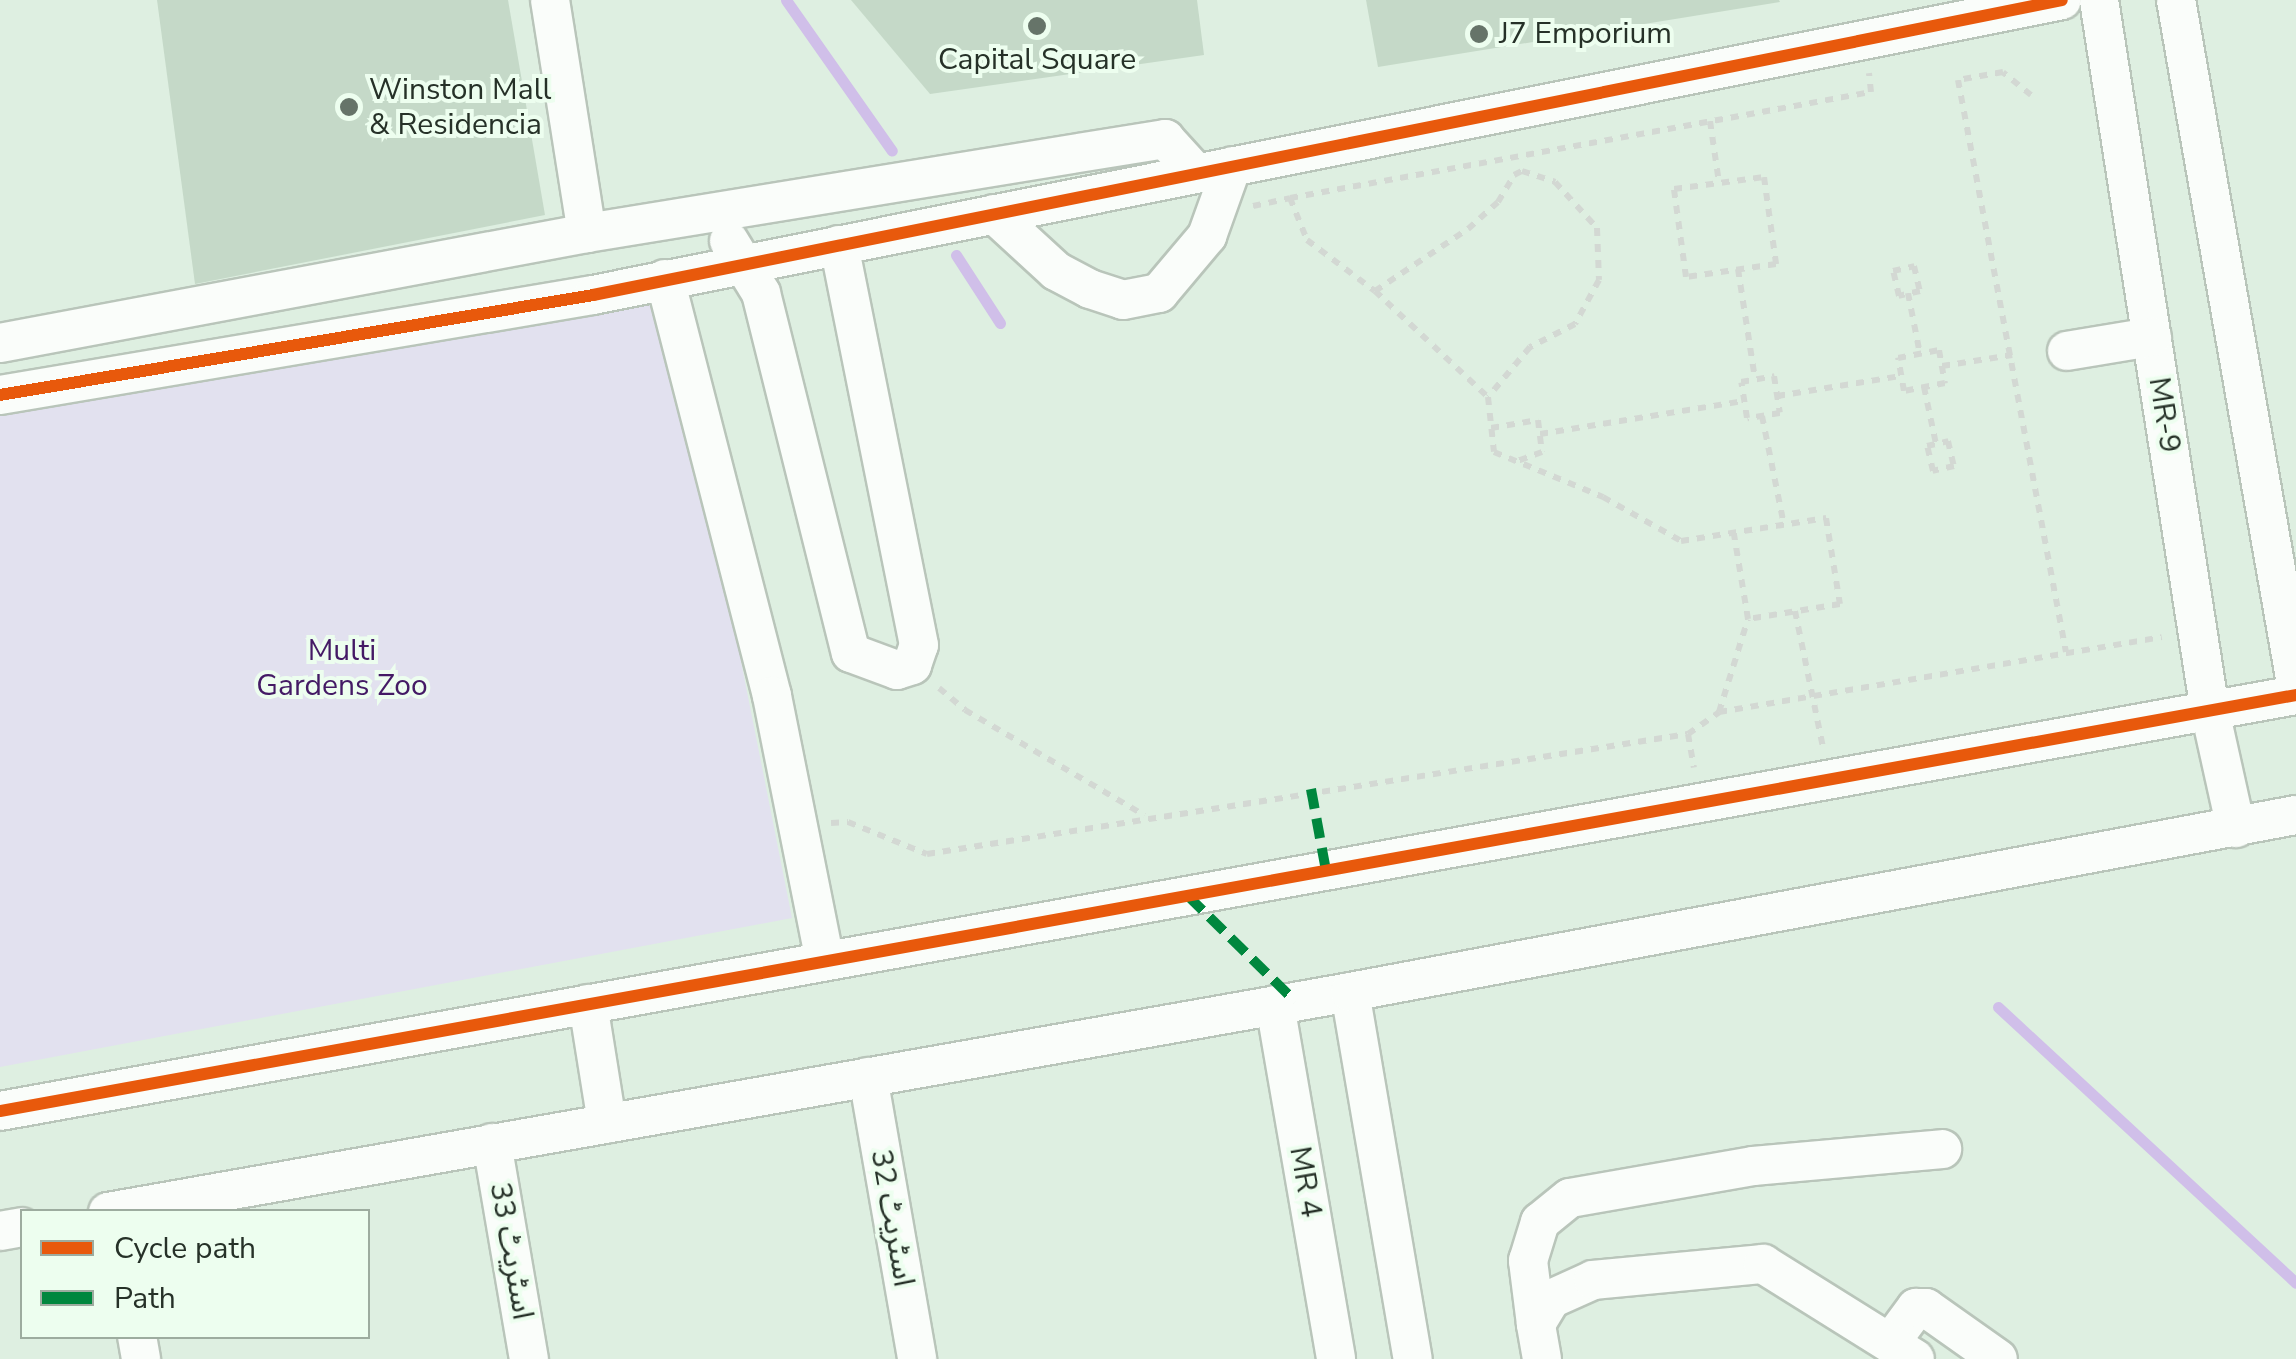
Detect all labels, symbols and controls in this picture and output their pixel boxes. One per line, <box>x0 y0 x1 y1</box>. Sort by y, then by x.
marker: Capital Square <box>1026 15 1048 37</box>
place label: J7 Emporium <box>1499 16 1672 52</box>
marker: J7 Emporium <box>1468 23 1490 45</box>
place label: Capital Square <box>938 42 1136 78</box>
place label: Winston Mall & Residencia <box>369 72 551 142</box>
marker: Winston Mall & Residencia <box>338 96 360 118</box>
street label: MR-9 <box>2140 375 2188 455</box>
park label: Multi Gardens Zoo <box>256 633 428 704</box>
street label: MR 4 <box>1281 1144 1329 1220</box>
street label: اسٹریٹ 32 <box>862 1147 922 1289</box>
street label: اسٹریٹ 33 <box>481 1180 541 1322</box>
legend <box>20 1209 370 1339</box>
text: Cycle path <box>114 1228 256 1269</box>
text: Path <box>114 1278 176 1319</box>

